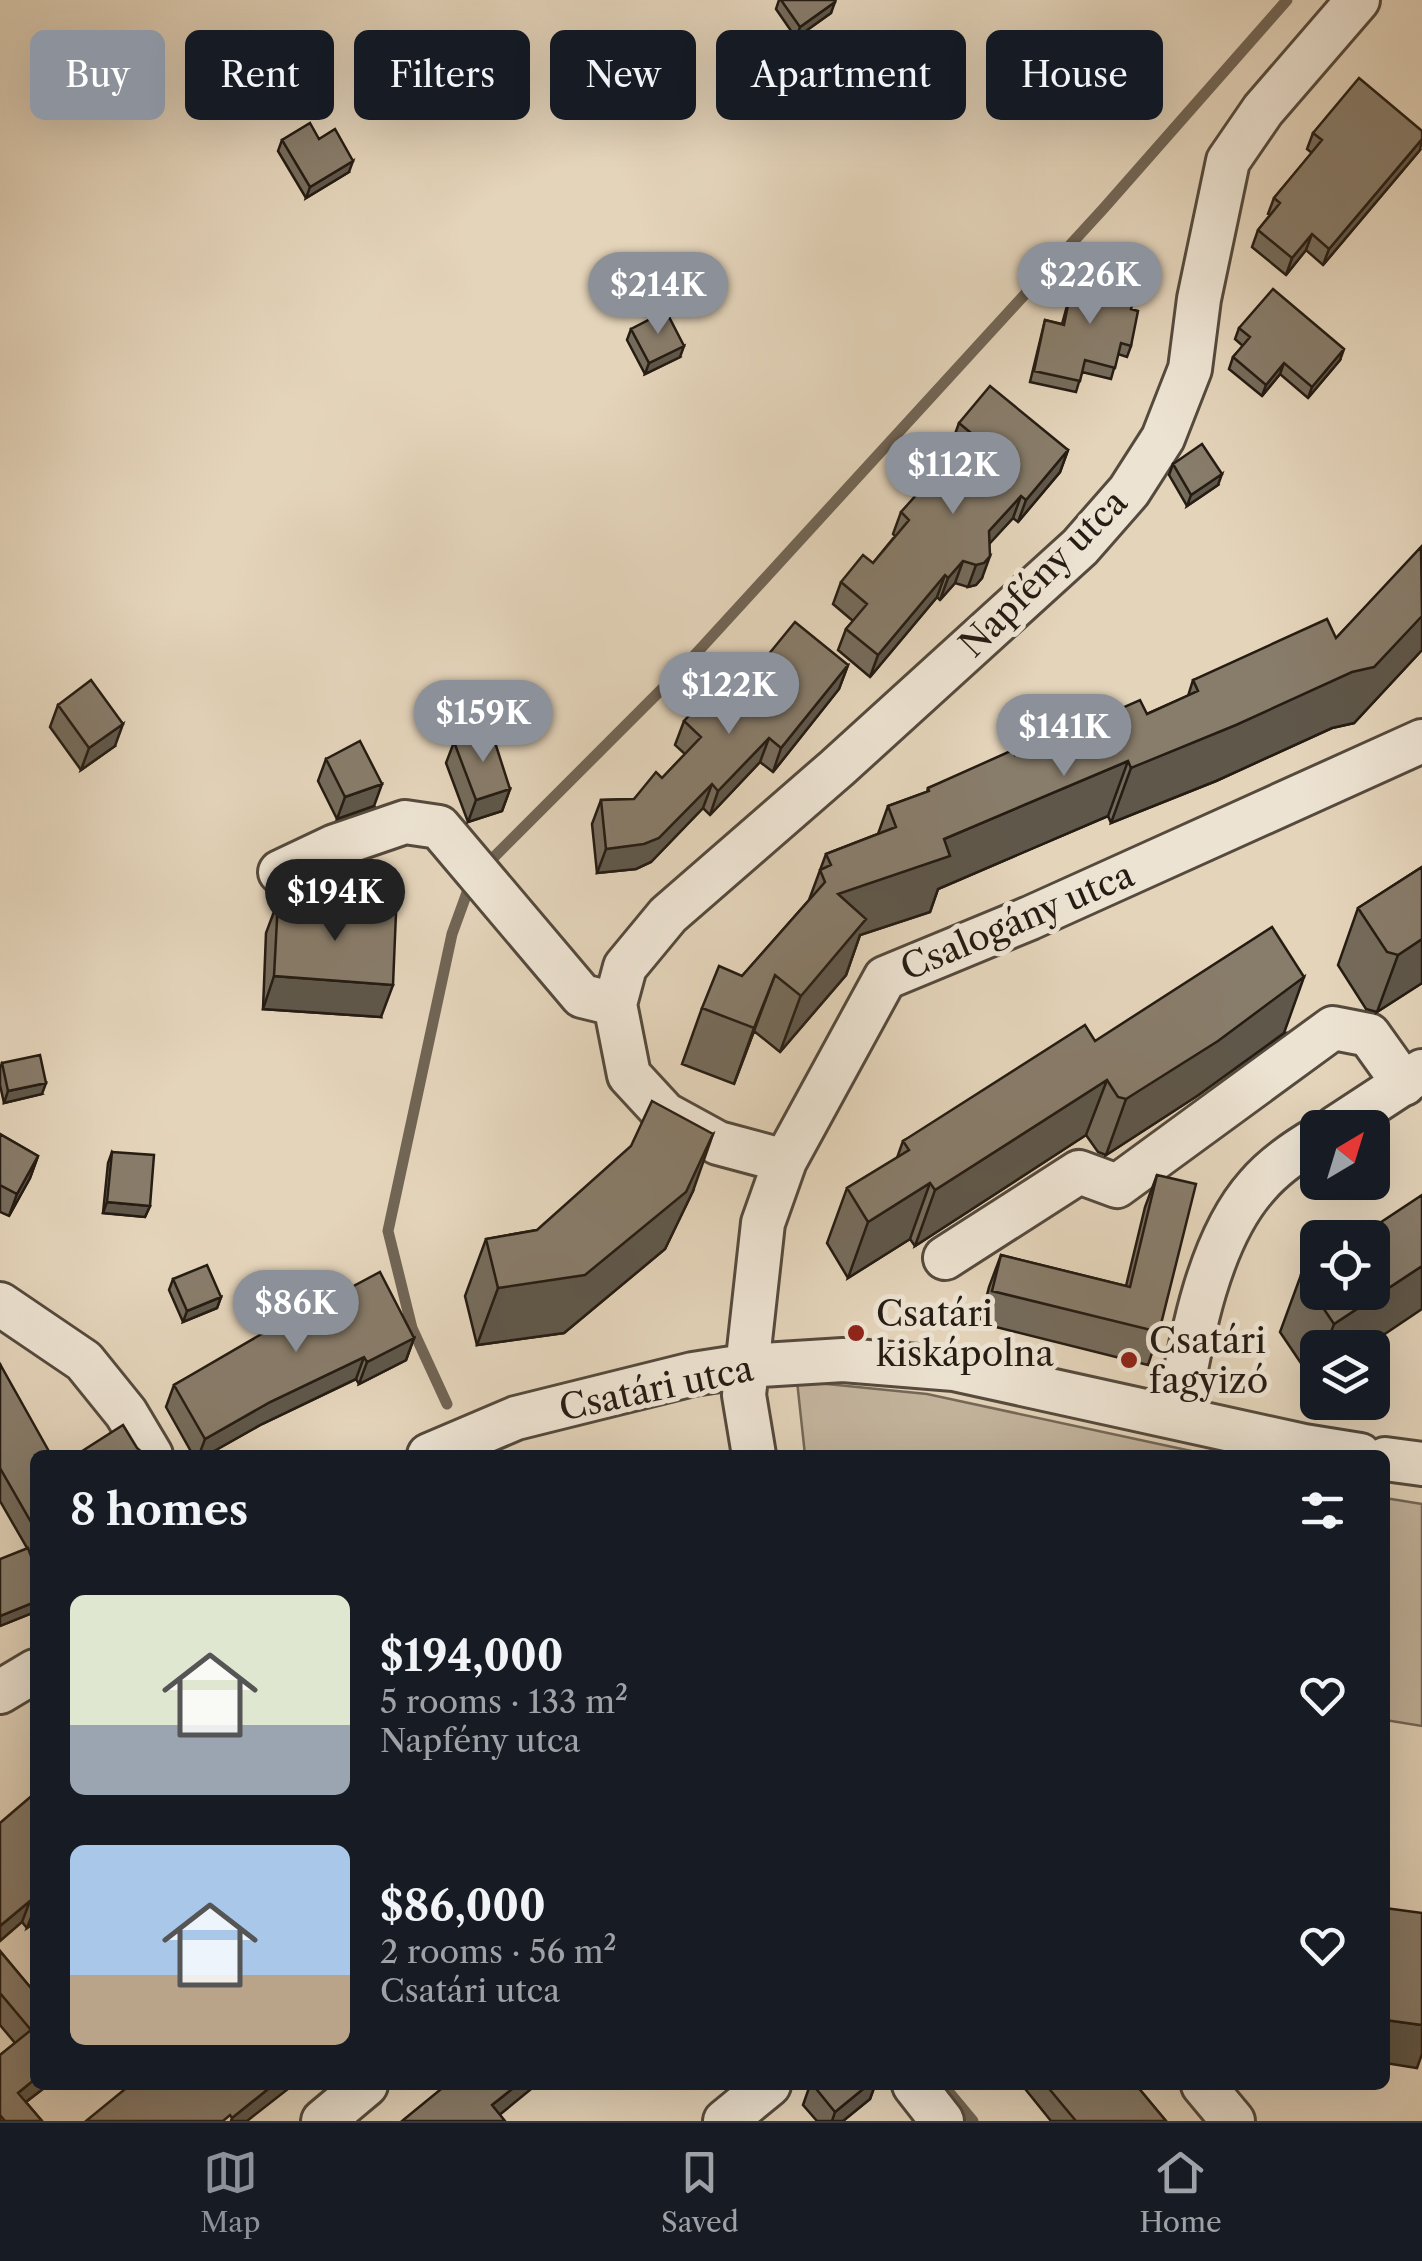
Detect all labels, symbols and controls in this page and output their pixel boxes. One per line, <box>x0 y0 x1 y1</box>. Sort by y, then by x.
chip: Buy <box>30 30 165 120</box>
chip: Rent <box>185 30 334 120</box>
chip: Filters <box>354 30 530 120</box>
chip: New <box>550 30 696 120</box>
chip: Apartment <box>716 30 966 120</box>
chip: House <box>986 30 1163 120</box>
pin: $226K <box>1020 242 1160 327</box>
pin: $214K <box>588 252 728 337</box>
text: $226K <box>1040 255 1140 294</box>
text: $214K <box>610 265 706 304</box>
pin: $112K <box>883 432 1023 517</box>
text: $112K <box>907 445 999 484</box>
street label: Napfény utca <box>950 480 1136 666</box>
pin: $122K <box>659 652 799 737</box>
text: $122K <box>681 665 777 704</box>
pin: $159K <box>413 680 553 765</box>
text: $159K <box>436 693 530 732</box>
pin: $141K <box>994 694 1134 779</box>
text: $141K <box>1018 707 1110 746</box>
street label: Csalogány utca <box>894 852 1140 989</box>
pin: $194K <box>265 859 405 944</box>
text: $194K <box>287 872 383 911</box>
north arrow <box>1300 1110 1390 1200</box>
map controls <box>1300 1110 1390 1420</box>
button: locate <box>1300 1220 1390 1310</box>
pin: $86K <box>237 1270 355 1355</box>
text: $86K <box>255 1283 337 1322</box>
place label: Csatári kiskápolna <box>876 1292 1054 1375</box>
place label: Csatári fagyizó <box>1149 1319 1268 1402</box>
marker: Csatári kiskápolna <box>845 1322 867 1344</box>
button: layers <box>1300 1330 1390 1420</box>
street label: Csatári utca <box>555 1346 757 1430</box>
marker: Csatári fagyizó <box>1118 1349 1140 1371</box>
icon: filters <box>1295 1483 1350 1538</box>
text: 8 homes <box>70 1484 248 1536</box>
text: $194,000 <box>380 1630 564 1682</box>
icon: home <box>150 1635 270 1755</box>
icon: heart <box>1295 1668 1350 1723</box>
text: 5 rooms · 133 m² <box>380 1682 628 1721</box>
text: Napfény utca <box>380 1721 580 1760</box>
text: $86,000 <box>380 1880 546 1932</box>
icon: home <box>150 1885 270 2005</box>
icon: heart <box>1295 1918 1350 1973</box>
text: 2 rooms · 56 m² <box>380 1932 617 1971</box>
text: Csatári utca <box>380 1971 560 2010</box>
tab: Map <box>200 2145 260 2239</box>
tab: Saved <box>661 2145 739 2239</box>
tab: Home <box>1139 2145 1222 2239</box>

